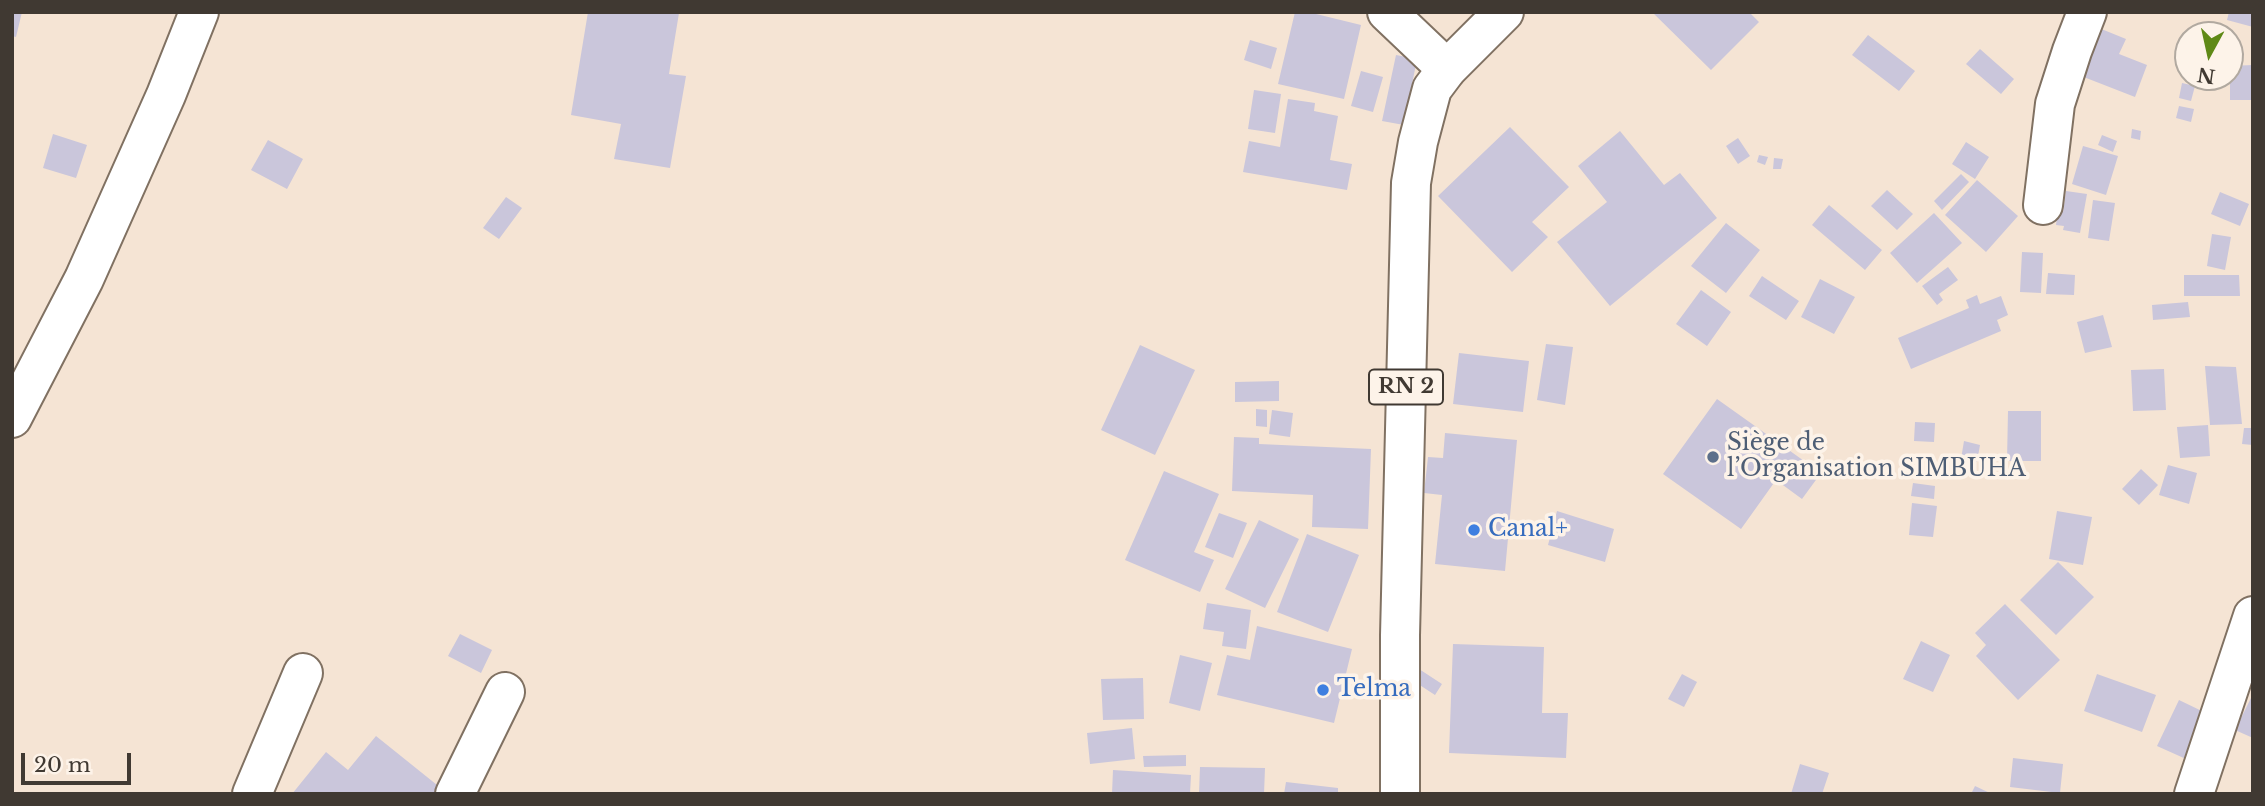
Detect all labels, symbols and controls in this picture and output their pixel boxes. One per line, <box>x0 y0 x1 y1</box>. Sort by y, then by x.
north arrow <box>2174 21 2244 91</box>
text: N <box>2196 63 2217 88</box>
road number: RN 2 <box>1369 370 1443 404</box>
place label: Siège de l’Organisation SIMBUHA <box>1727 430 2026 484</box>
marker: Siège de l’Organisation SIMBUHA <box>1705 449 1721 465</box>
place label: Canal+ <box>1488 516 1568 544</box>
marker: Canal+ <box>1466 522 1482 538</box>
place label: Telma <box>1337 676 1411 704</box>
marker: Telma <box>1315 682 1331 698</box>
scale bar <box>24 740 135 784</box>
text: 20 m <box>34 752 91 778</box>

